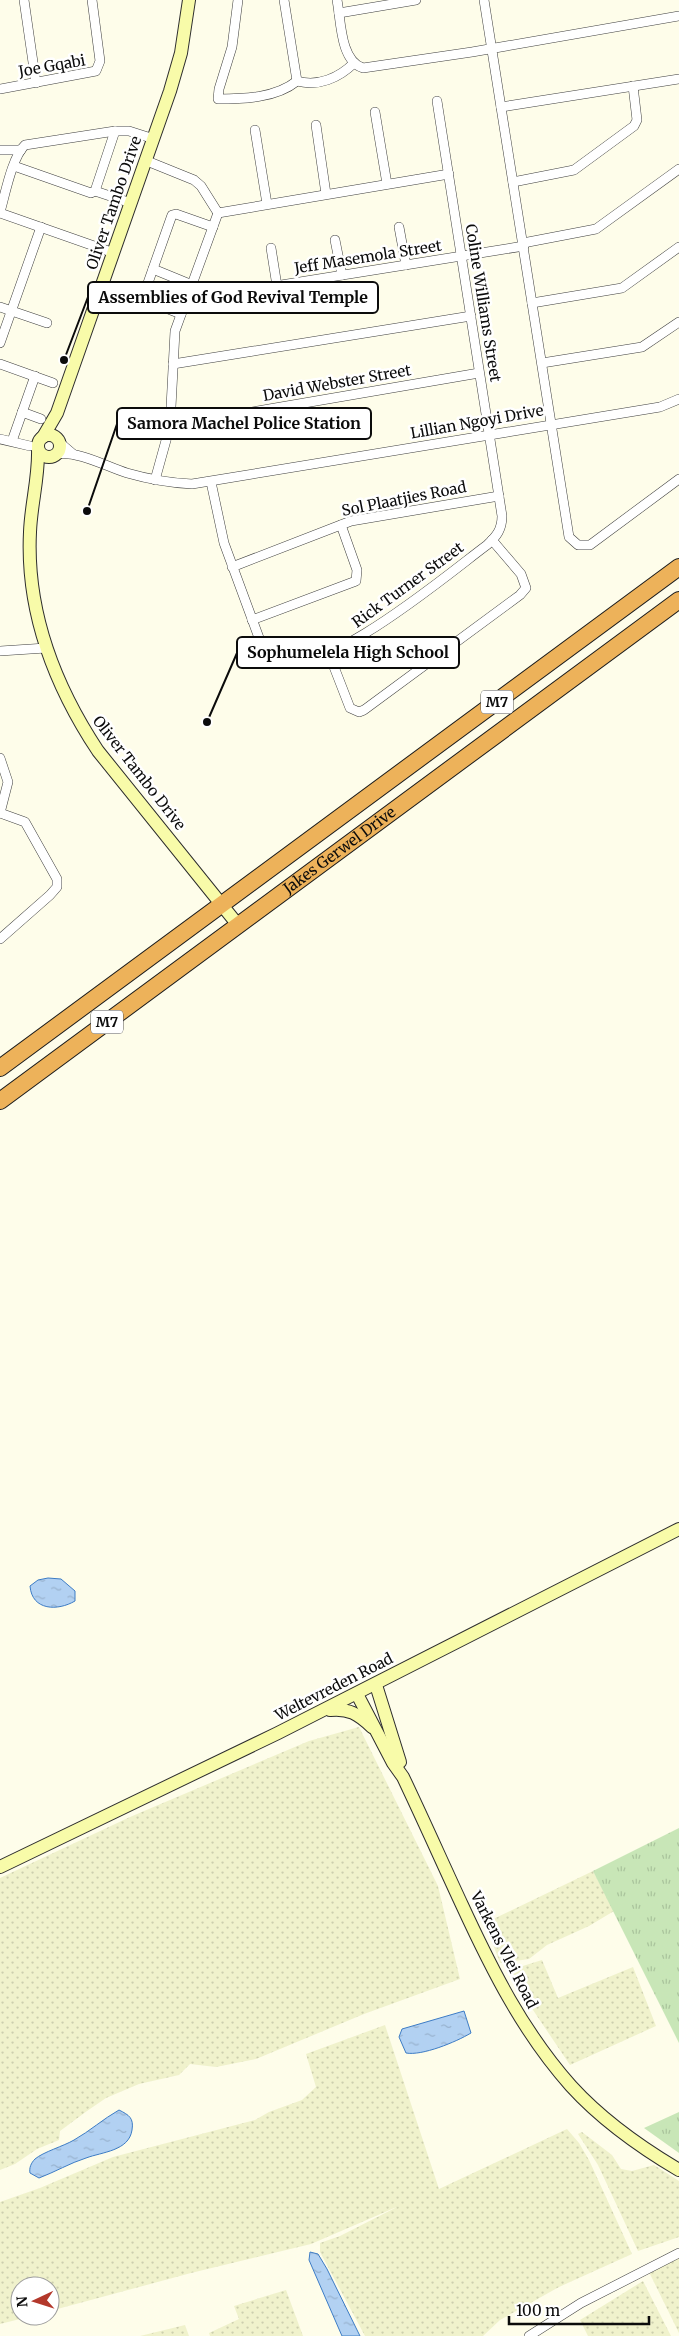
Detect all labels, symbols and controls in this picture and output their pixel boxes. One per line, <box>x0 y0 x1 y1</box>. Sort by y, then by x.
street label: Joe Gqabi <box>16 50 87 81</box>
street label: Oliver Tambo Drive <box>82 133 145 272</box>
street label: Coline Williams Street <box>462 223 505 383</box>
street label: Jeff Masemola Street <box>292 235 443 278</box>
callout: Assemblies of God Revival Temple <box>88 282 378 313</box>
text: Assemblies of God Revival Temple <box>97 287 368 307</box>
street label: David Webster Street <box>261 360 413 405</box>
street label: Lillian Ngoyi Drive <box>409 400 545 443</box>
callout: Samora Machel Police Station <box>117 408 371 439</box>
text: Samora Machel Police Station <box>127 413 361 433</box>
street label: Sol Plaatjies Road <box>340 477 468 520</box>
street label: Rick Turner Street <box>348 538 467 631</box>
callout: Sophumelela High School <box>237 637 459 668</box>
text: Sophumelela High School <box>247 642 449 662</box>
road number: M7 <box>481 690 513 714</box>
street label: Oliver Tambo Drive <box>89 712 190 834</box>
street label: Jakes Gerwel Drive <box>278 802 399 898</box>
road number: M7 <box>91 1010 123 1034</box>
street label: Weltevreden Road <box>271 1649 396 1725</box>
street label: Varkens Vlei Road <box>466 1887 542 2012</box>
north arrow <box>10 2276 60 2326</box>
scale bar <box>509 2294 649 2326</box>
text: N <box>13 2296 31 2308</box>
text: 100 m <box>516 2301 560 2320</box>

